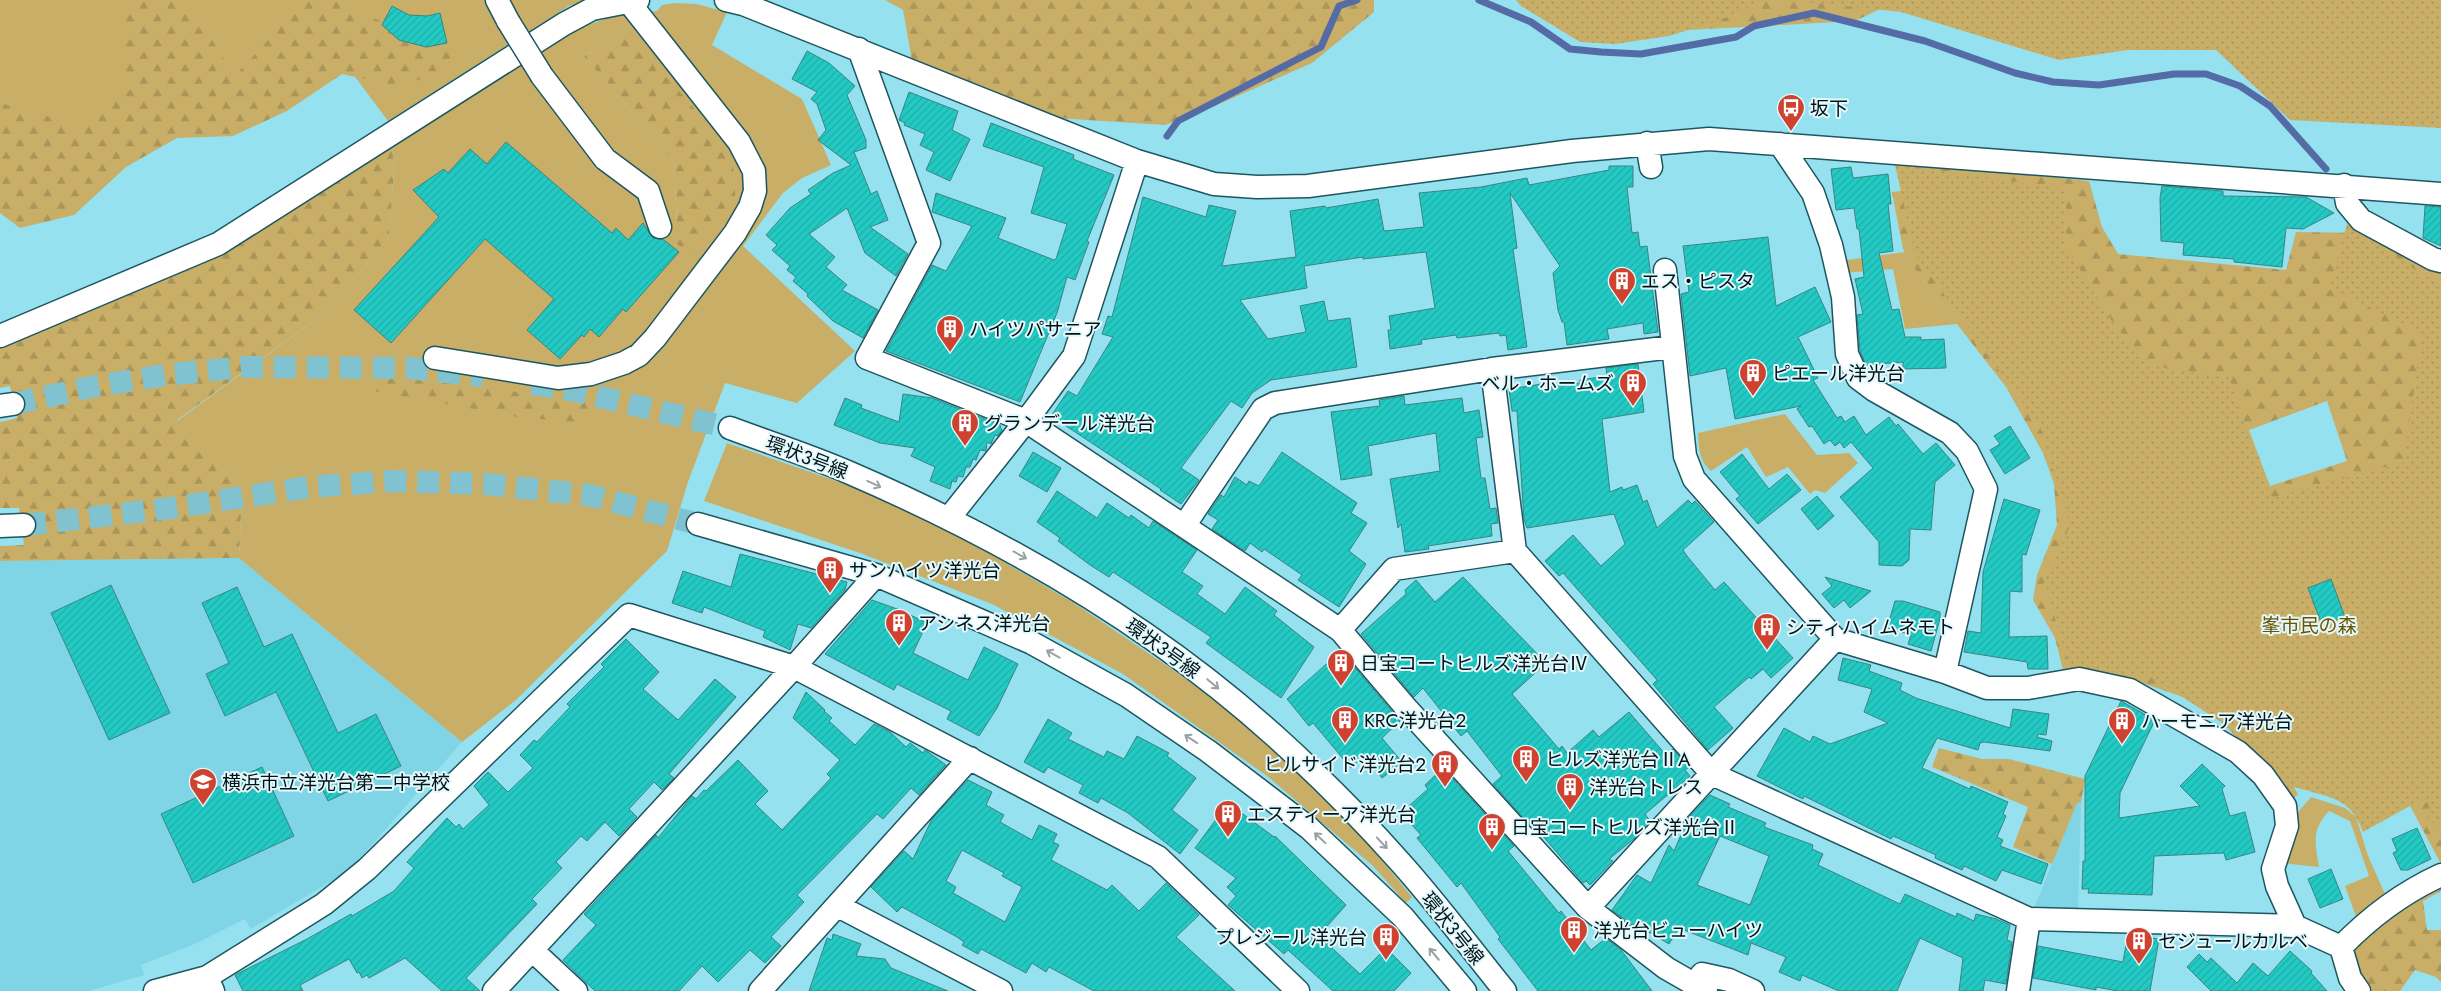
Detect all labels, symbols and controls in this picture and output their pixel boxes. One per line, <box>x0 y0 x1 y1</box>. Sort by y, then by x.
bus stop icon: 坂下 <box>1776 93 1806 132</box>
place label: 坂下 <box>1810 95 1848 122</box>
building icon: エス・ピスタ <box>1607 266 1637 305</box>
place label: エス・ピスタ <box>1641 268 1755 295</box>
building icon: ハイツパサニア <box>935 314 965 353</box>
place label: ハイツパサニア <box>969 316 1102 343</box>
building icon: ピエール洋光台 <box>1738 358 1768 397</box>
place label: ピエール洋光台 <box>1772 360 1905 387</box>
building icon: ベル・ホームズ <box>1618 368 1648 407</box>
place label: ベル・ホームズ <box>1482 370 1614 397</box>
building icon: グランデール洋光台 <box>950 408 980 447</box>
place label: グランデール洋光台 <box>984 410 1155 437</box>
street label: 環状3号線 <box>762 429 852 486</box>
one-way arrow <box>866 479 881 489</box>
one-way arrow <box>1012 550 1027 560</box>
building icon: サンハイツ洋光台 <box>815 555 845 594</box>
place label: サンハイツ洋光台 <box>849 557 1001 584</box>
building icon: アシネス洋光台 <box>884 608 914 647</box>
place label: アシネス洋光台 <box>918 610 1050 637</box>
street label: 環状3号線 <box>1120 612 1206 685</box>
building icon: シティハイムネモト <box>1752 612 1782 651</box>
park label: 峯市民の森 <box>2261 612 2357 639</box>
place label: シティハイムネモト <box>1786 614 1955 641</box>
building icon: 日宝コートヒルズ洋光台Ⅳ <box>1326 648 1356 687</box>
one-way arrow <box>1046 649 1060 659</box>
place label: 日宝コートヒルズ洋光台Ⅳ <box>1360 650 1588 677</box>
one-way arrow <box>1206 679 1219 690</box>
building icon: KRC洋光台2 <box>1330 705 1360 744</box>
building icon: ハーモニア洋光台 <box>2107 706 2137 745</box>
place label: KRC洋光台2 <box>1364 707 1466 734</box>
place label: ハーモニア洋光台 <box>2141 708 2293 735</box>
one-way arrow <box>1184 734 1198 744</box>
building icon: ヒルズ洋光台ⅡA <box>1511 744 1541 783</box>
place label: ヒルズ洋光台ⅡA <box>1545 746 1691 773</box>
building icon: ヒルサイド洋光台2 <box>1430 749 1460 788</box>
place label: ヒルサイド洋光台2 <box>1263 751 1426 778</box>
school or university icon: 横浜市立洋光台第二中学校 <box>188 767 218 806</box>
place label: 横浜市立洋光台第二中学校 <box>222 769 450 796</box>
building icon: 洋光台トレス <box>1555 772 1585 811</box>
place label: 洋光台トレス <box>1589 774 1703 801</box>
building icon: エスティーア洋光台 <box>1213 799 1243 838</box>
place label: エスティーア洋光台 <box>1247 801 1416 828</box>
building icon: 日宝コートヒルズ洋光台Ⅱ <box>1477 812 1507 851</box>
place label: 日宝コートヒルズ洋光台Ⅱ <box>1511 814 1739 841</box>
one-way arrow <box>1314 832 1326 844</box>
one-way arrow <box>1376 837 1388 849</box>
street label: 環状3号線 <box>1415 886 1490 970</box>
building icon: 洋光台ビューハイツ <box>1559 915 1589 954</box>
place label: 洋光台ビューハイツ <box>1593 917 1763 944</box>
building icon: プレジール洋光台 <box>1371 922 1401 961</box>
place label: プレジール洋光台 <box>1215 924 1367 951</box>
building icon: セジュールカルベ <box>2124 926 2154 965</box>
place label: セジュールカルベ <box>2158 928 2308 955</box>
one-way arrow <box>1428 947 1440 960</box>

